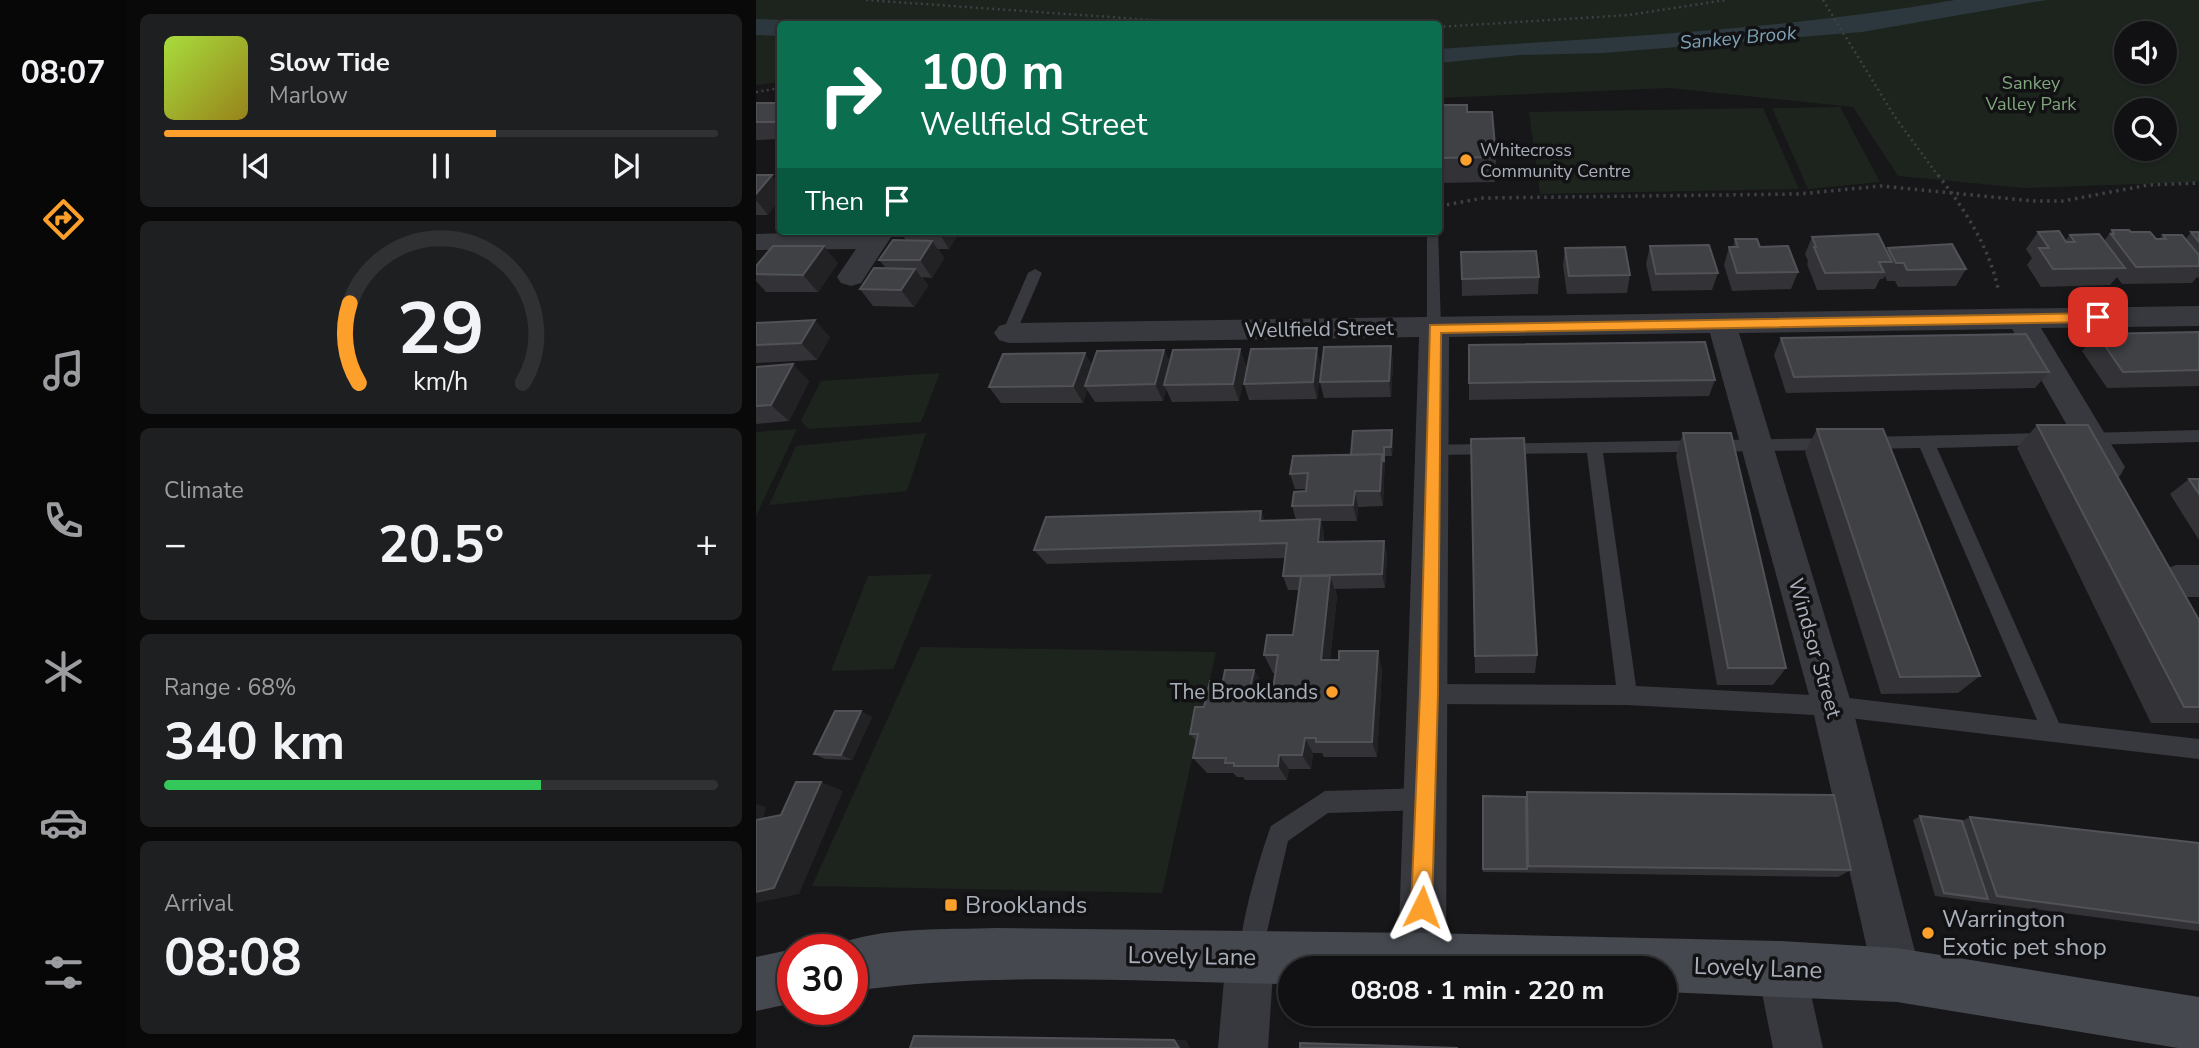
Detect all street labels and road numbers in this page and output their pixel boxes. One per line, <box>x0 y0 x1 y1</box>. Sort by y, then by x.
street label: Wellfield Street <box>1244 314 1395 344</box>
street label: Windsor Street <box>1782 575 1849 722</box>
street label: Lovely Lane <box>1127 939 1257 973</box>
street label: Lovely Lane <box>1693 950 1823 986</box>

